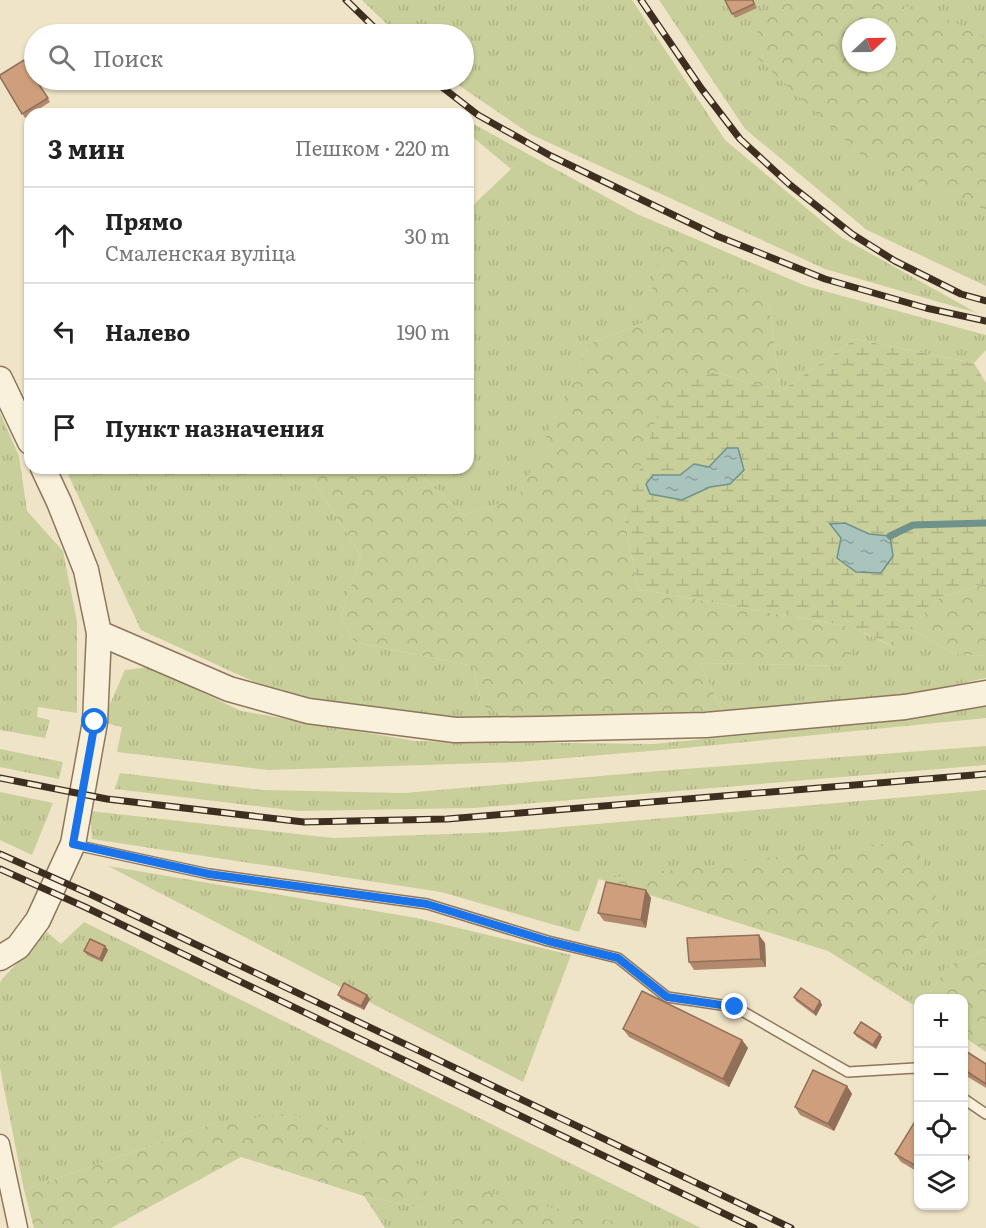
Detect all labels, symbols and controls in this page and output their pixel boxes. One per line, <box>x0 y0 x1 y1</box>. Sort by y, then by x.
north arrow <box>842 18 896 72</box>
search box <box>24 24 474 90</box>
icon: search <box>45 41 78 74</box>
text: Поиск <box>93 41 163 74</box>
text: 3 мин <box>48 128 125 167</box>
text: Пешком · 220 m <box>295 132 450 162</box>
text: Прямо <box>105 204 183 237</box>
icon: ahead <box>48 219 81 252</box>
text: 30 m <box>404 220 450 250</box>
text: Смаленская вуліца <box>105 237 296 267</box>
icon: left <box>48 315 81 348</box>
text: Налево <box>105 315 190 348</box>
text: 190 m <box>396 316 450 346</box>
icon: arrive <box>48 411 81 444</box>
text: Пункт назначения <box>105 411 324 444</box>
route start <box>81 708 107 734</box>
route end <box>721 993 747 1019</box>
map controls <box>914 994 968 1210</box>
button: + <box>914 994 968 1048</box>
button: − <box>914 1048 968 1102</box>
button: locate <box>914 1102 968 1156</box>
button: layers <box>914 1156 968 1210</box>

